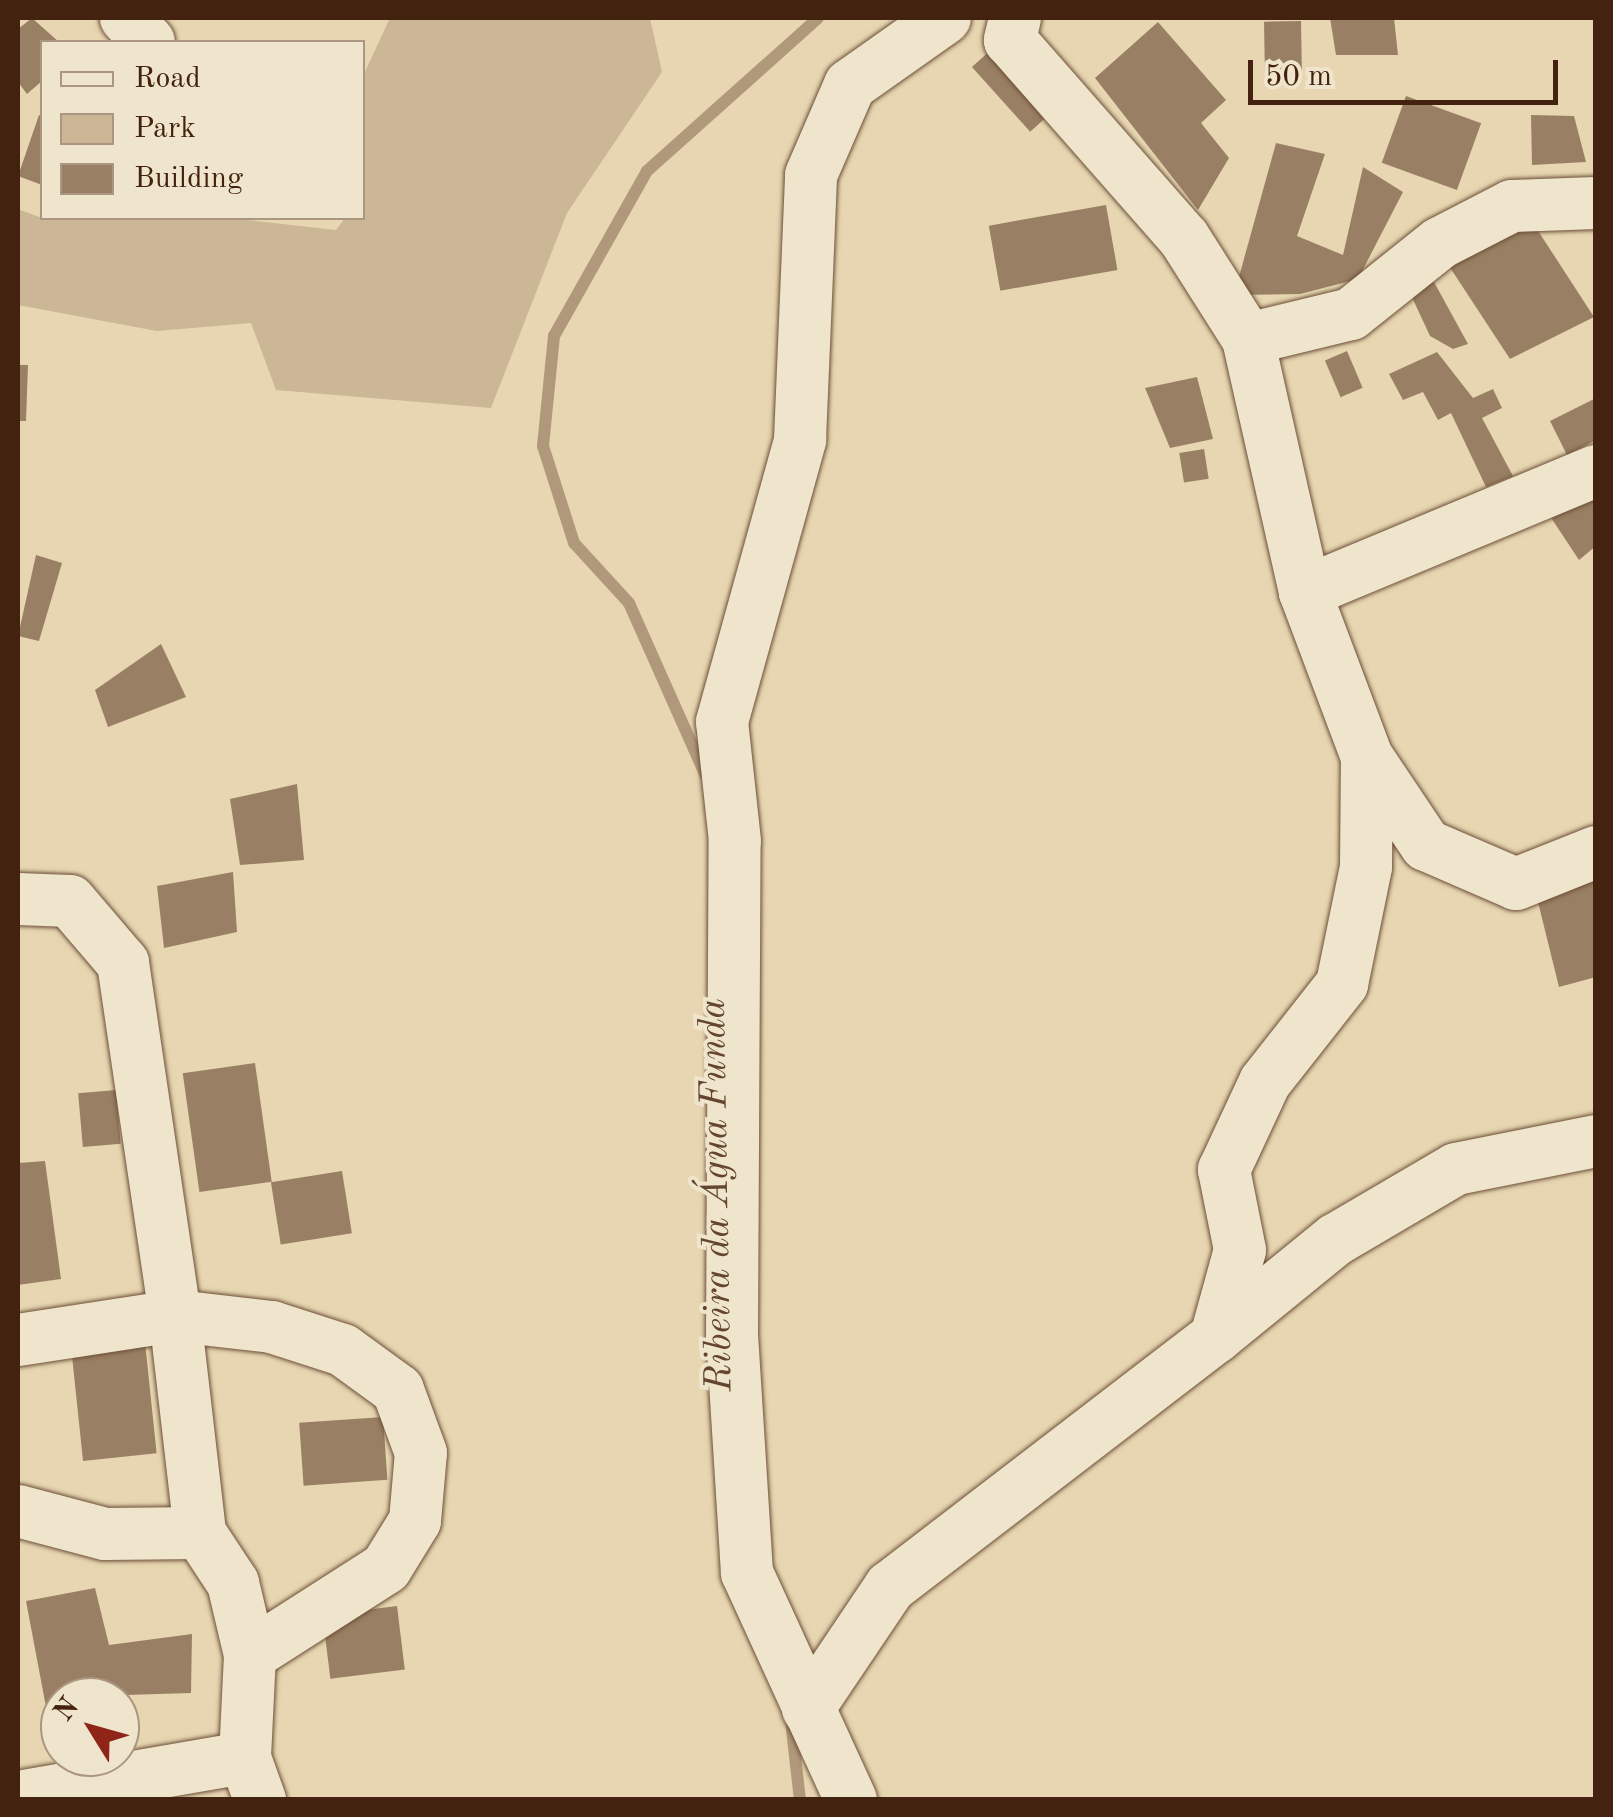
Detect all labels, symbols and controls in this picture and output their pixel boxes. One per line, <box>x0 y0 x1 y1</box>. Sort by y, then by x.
legend <box>40 40 365 220</box>
scale bar <box>1253 40 1563 102</box>
text: 50 m <box>1265 62 1332 92</box>
text: Road <box>134 64 201 94</box>
text: Park <box>134 114 196 144</box>
text: Building <box>134 164 243 194</box>
water label: Ribeira da Água Funda <box>692 998 744 1392</box>
north arrow <box>40 1677 140 1777</box>
text: N <box>50 1693 85 1727</box>

